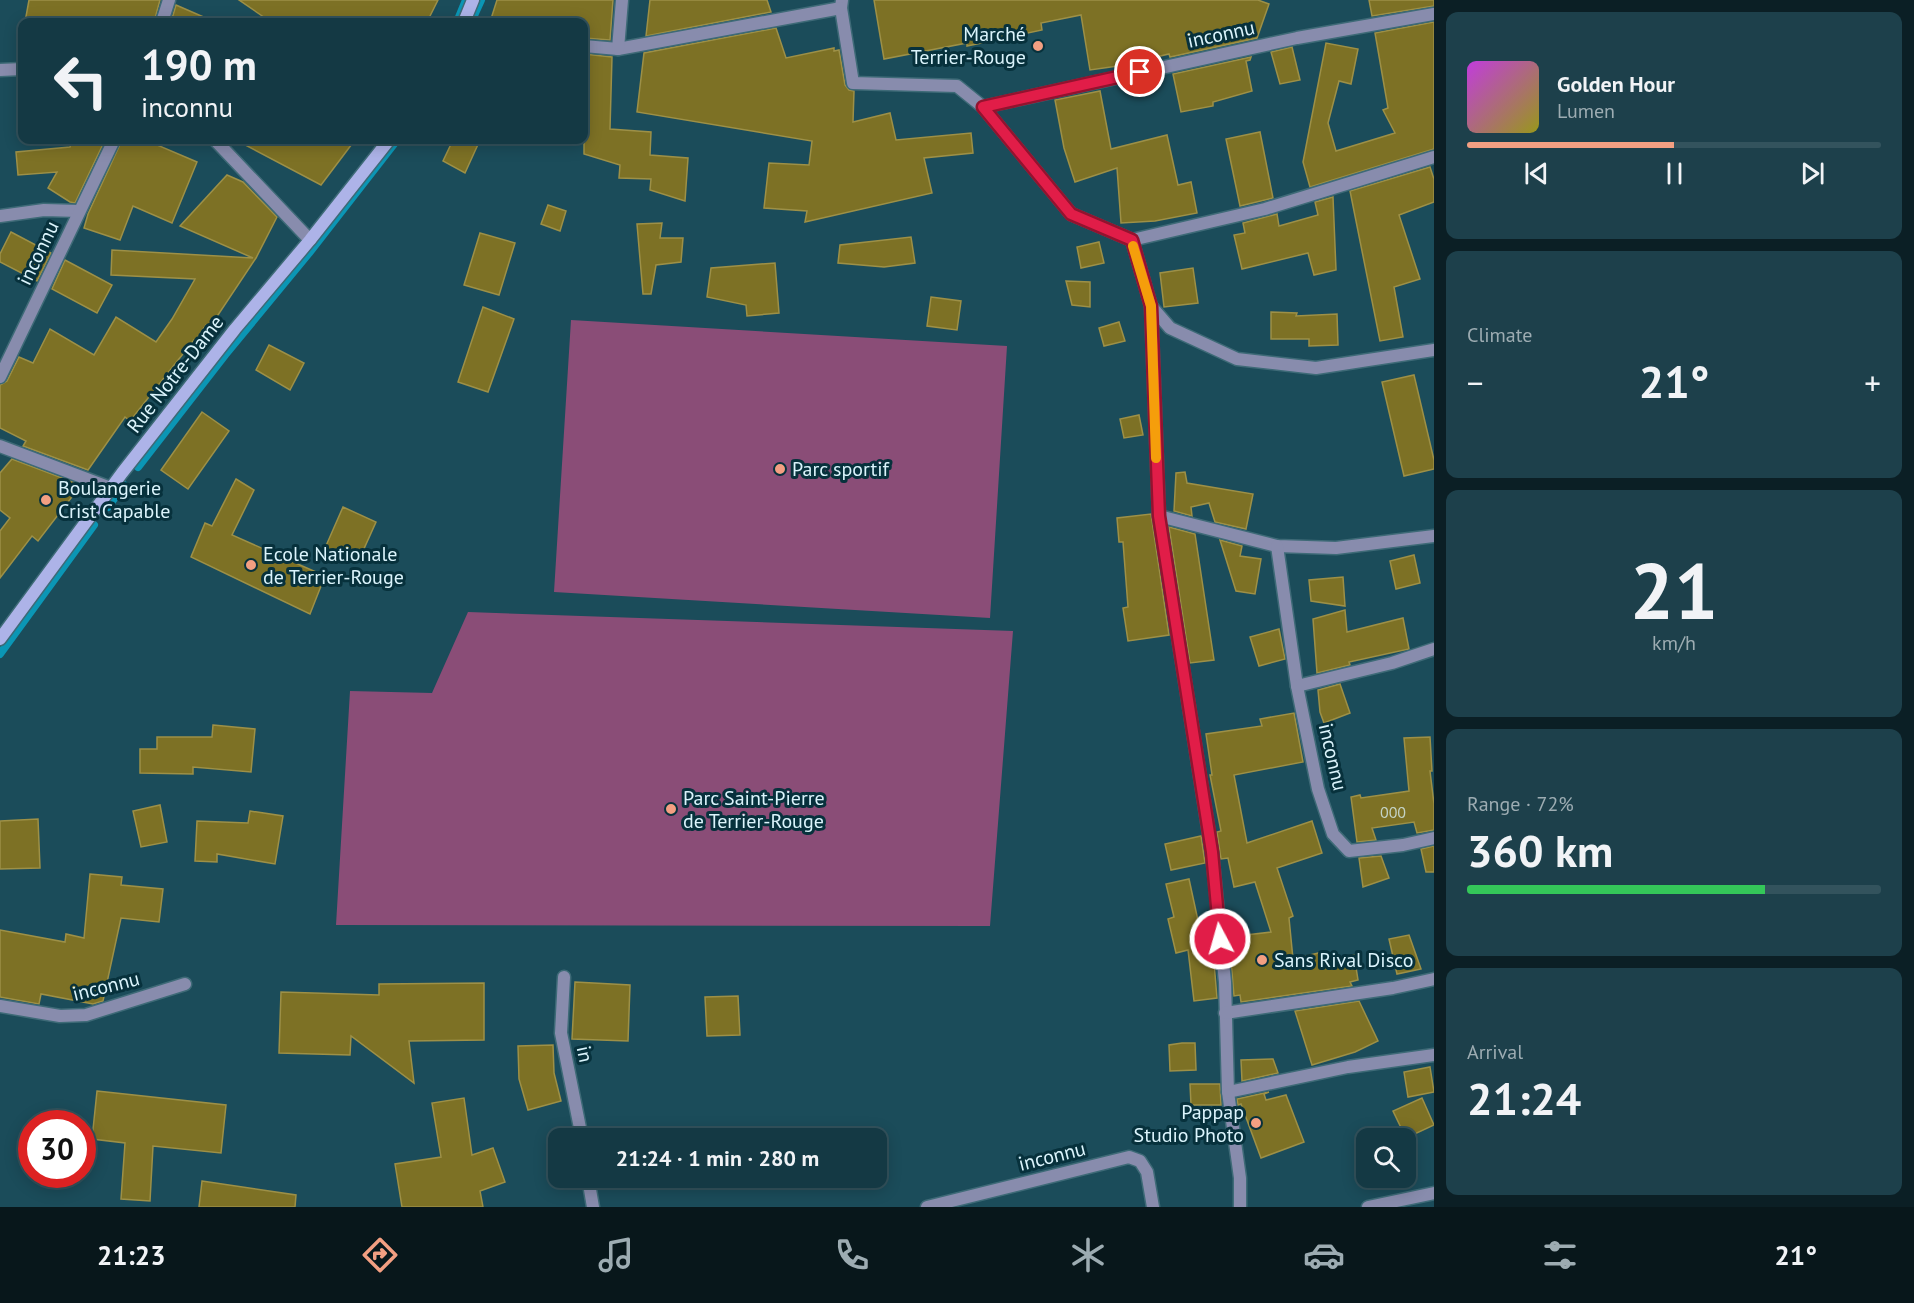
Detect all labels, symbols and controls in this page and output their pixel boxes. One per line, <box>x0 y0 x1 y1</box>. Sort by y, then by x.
street label: inconnu <box>1185 14 1257 54</box>
place label: Marché Terrier-Rouge <box>911 21 1026 70</box>
text: 190 m <box>141 37 257 92</box>
marker: Marché Terrier-Rouge <box>1031 39 1045 53</box>
icon: left <box>42 42 120 120</box>
pin <box>1114 46 1165 97</box>
icon: arrive <box>1123 55 1156 88</box>
text: Golden Hour <box>1557 70 1675 98</box>
text: inconnu <box>141 90 233 124</box>
text: Lumen <box>1557 98 1615 124</box>
icon: previous <box>1520 157 1553 190</box>
icon: pause <box>1658 157 1691 190</box>
icon: next <box>1796 157 1829 190</box>
street label: inconnu <box>11 217 65 289</box>
street label: Rue Notre-Dame <box>121 310 229 438</box>
text: Climate <box>1467 322 1533 348</box>
text: 21° <box>1639 352 1709 410</box>
text: − <box>1467 361 1484 404</box>
text: + <box>1864 361 1881 404</box>
place label: Parc sportif <box>792 456 891 482</box>
marker: Parc sportif <box>773 462 787 476</box>
place label: Boulangerie Crist Capable <box>58 475 170 524</box>
marker: Boulangerie Crist Capable <box>39 493 53 507</box>
text: 21 <box>1630 540 1718 641</box>
place label: Ecole Nationale de Terrier-Rouge <box>263 541 404 590</box>
marker: Ecole Nationale de Terrier-Rouge <box>244 558 258 572</box>
text: km/h <box>1652 630 1696 656</box>
street label: inconnu <box>1313 721 1353 793</box>
place label: Parc Saint-Pierre de Terrier-Rouge <box>683 785 825 834</box>
text: Range · 72% <box>1467 791 1574 817</box>
marker: Parc Saint-Pierre de Terrier-Rouge <box>664 802 678 816</box>
house number: 000 <box>1380 802 1406 822</box>
text: 360 km <box>1467 821 1613 879</box>
position arrow <box>1188 907 1252 971</box>
place label: Sans Rival Disco <box>1274 947 1413 973</box>
marker: Sans Rival Disco <box>1255 953 1269 967</box>
street label: inconnu <box>70 965 142 1007</box>
text: Arrival <box>1467 1039 1523 1065</box>
street label: in <box>571 1043 599 1065</box>
text: 21:24 <box>1467 1069 1581 1127</box>
place label: Pappap Studio Photo <box>1134 1099 1244 1148</box>
speed limit sign: 30 <box>18 1110 96 1188</box>
marker: Pappap Studio Photo <box>1249 1116 1263 1130</box>
map controls <box>1356 1128 1416 1188</box>
button: search <box>1356 1128 1416 1188</box>
street label: inconnu <box>1016 1135 1088 1177</box>
text: 21:24 · 1 min · 280 m <box>616 1144 819 1172</box>
icon: directions <box>359 1234 401 1276</box>
icon: music <box>595 1234 637 1276</box>
icon: phone <box>831 1234 873 1276</box>
icon: climate <box>1067 1234 1109 1276</box>
icon: car <box>1303 1234 1345 1276</box>
icon: filters <box>1539 1234 1581 1276</box>
text: 21:23 <box>97 1238 165 1272</box>
text: 21° <box>1775 1238 1817 1272</box>

